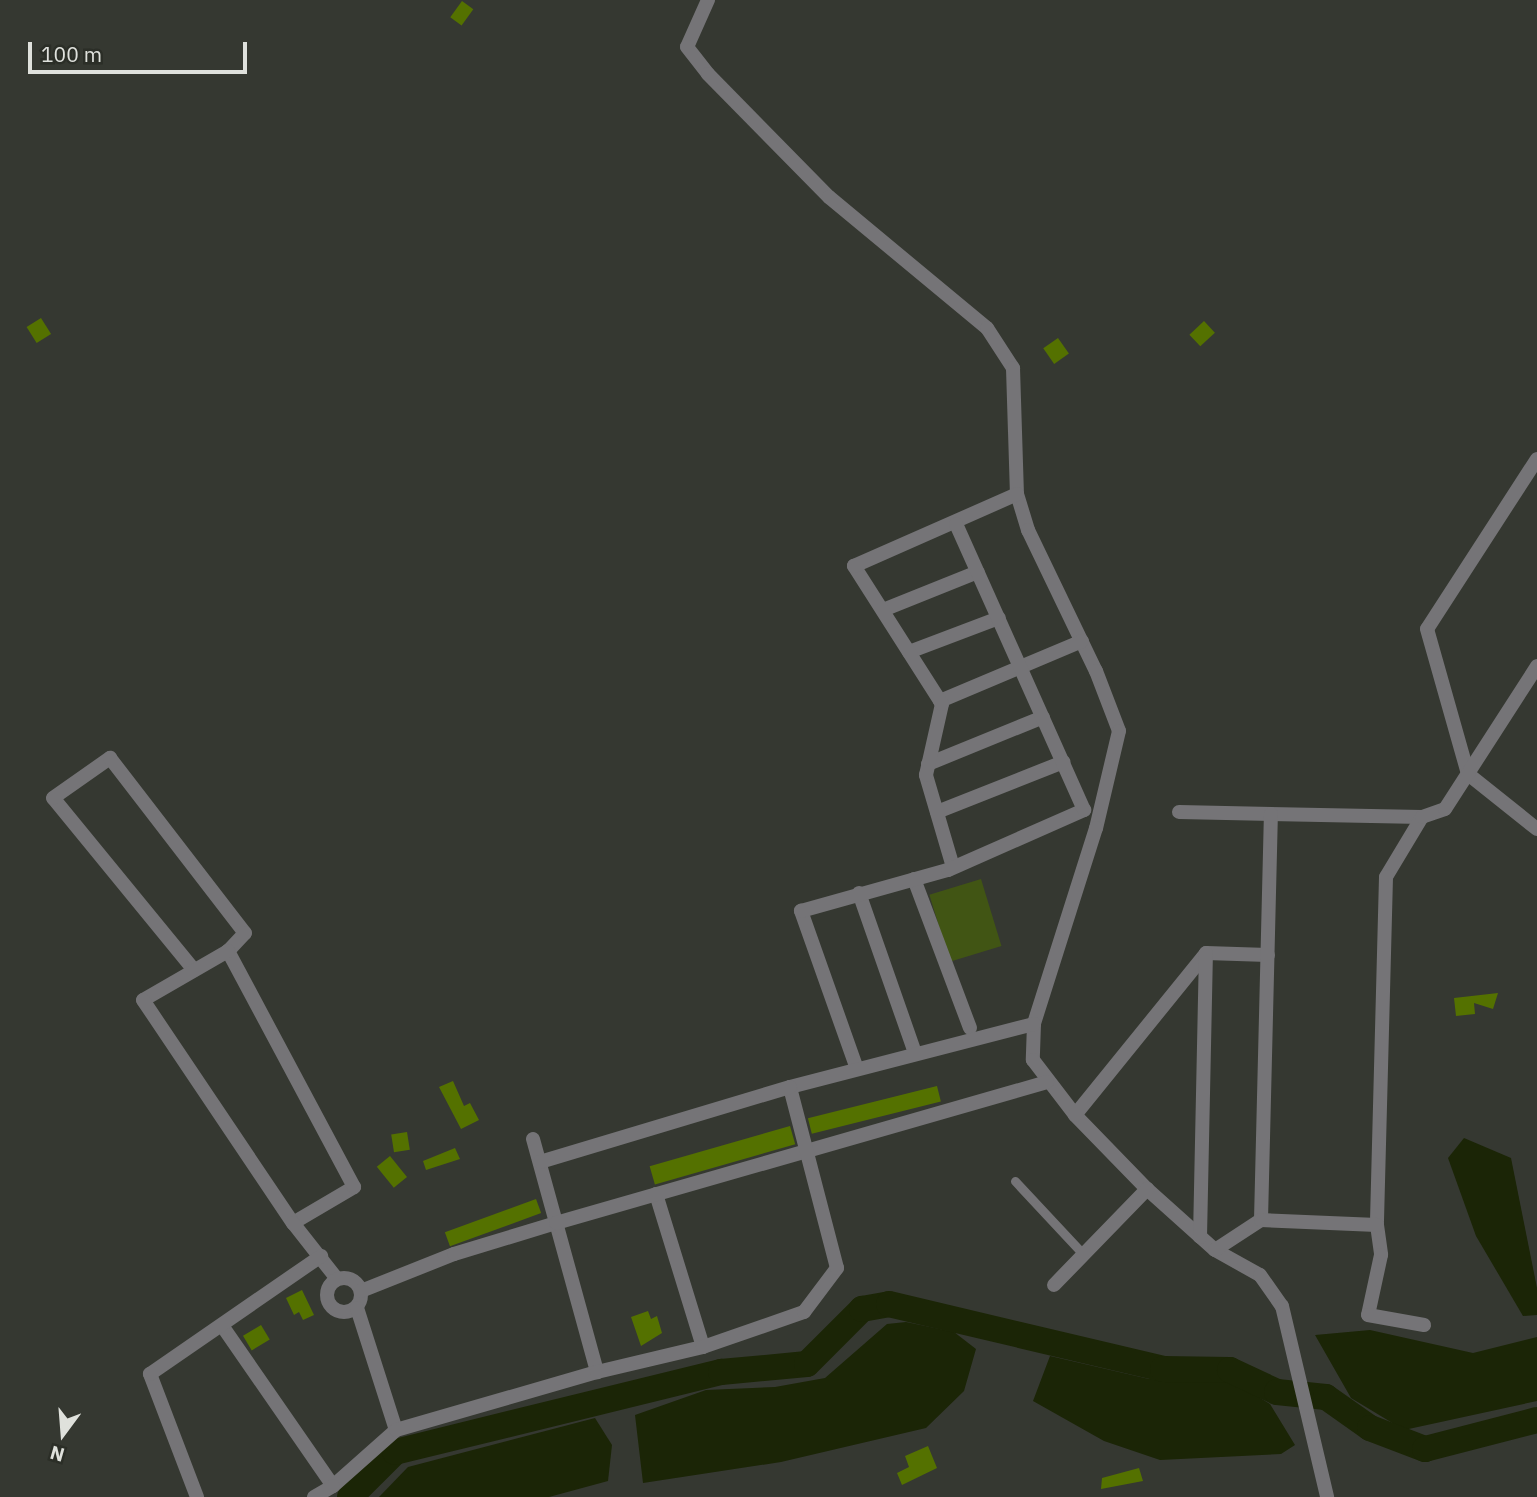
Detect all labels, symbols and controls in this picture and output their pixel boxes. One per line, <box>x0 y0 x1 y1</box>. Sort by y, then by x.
scale bar <box>32 28 250 72</box>
text: 100 m <box>41 40 102 68</box>
north arrow <box>28 1399 98 1469</box>
text: N <box>47 1441 67 1468</box>

